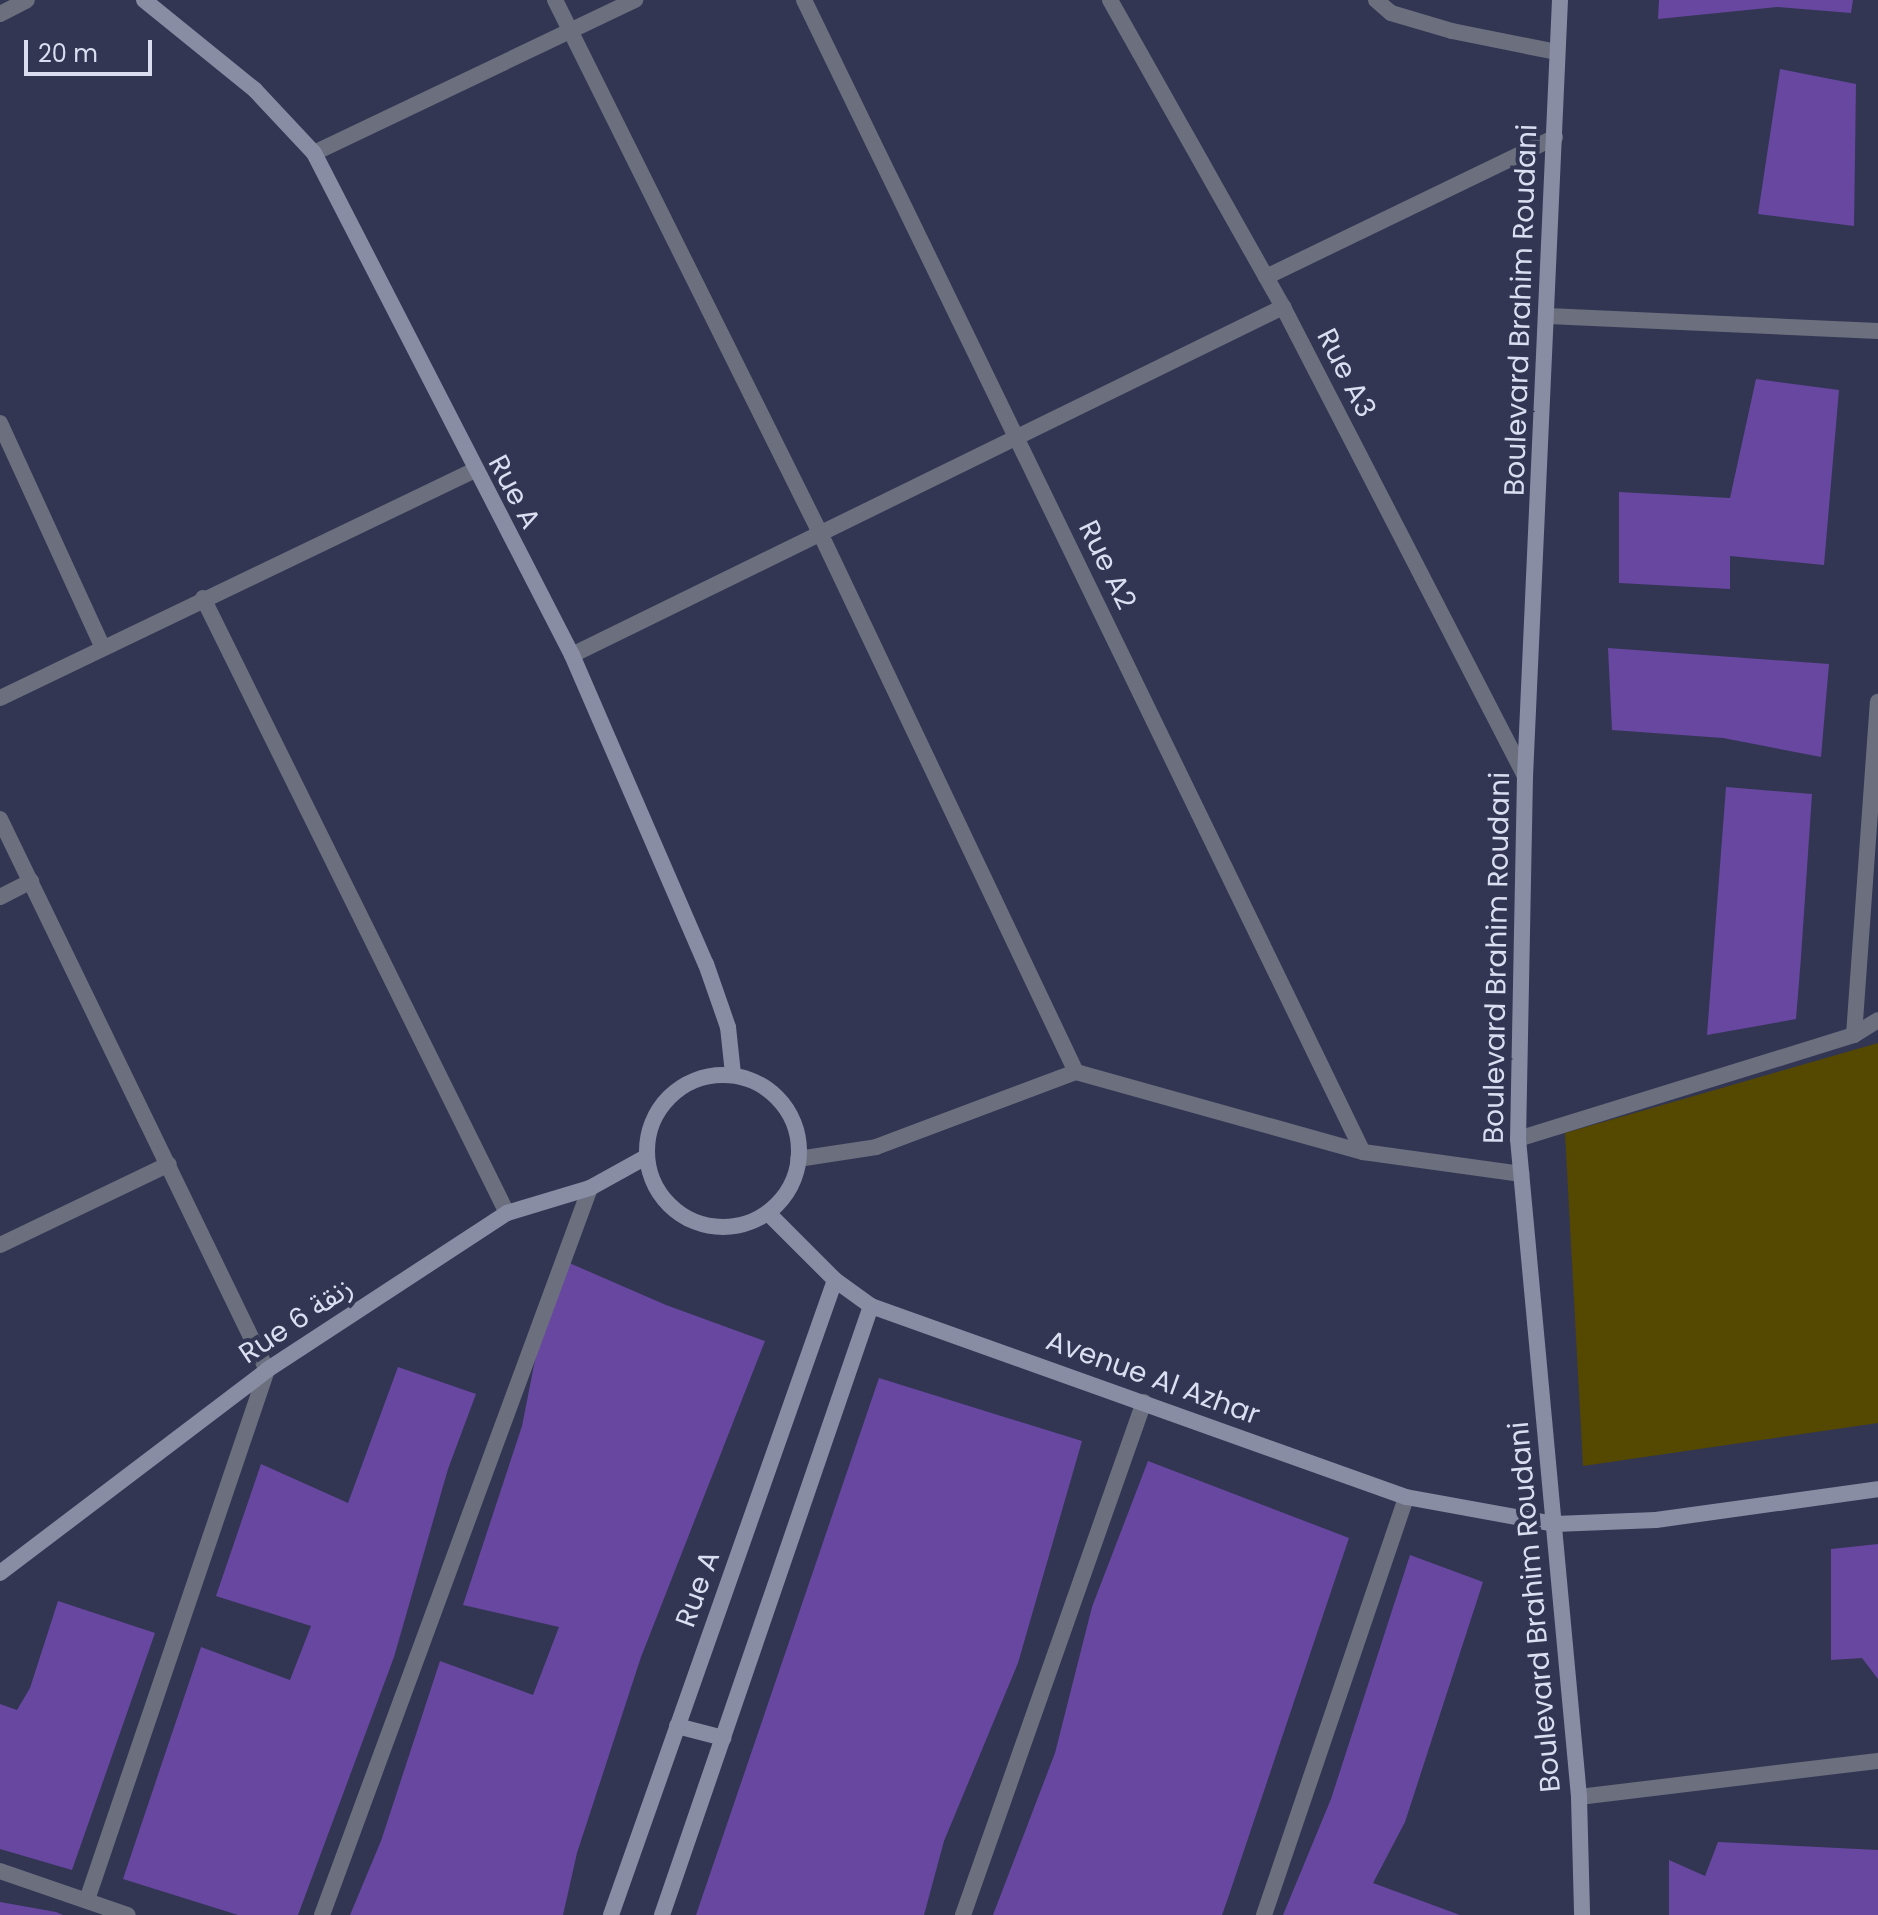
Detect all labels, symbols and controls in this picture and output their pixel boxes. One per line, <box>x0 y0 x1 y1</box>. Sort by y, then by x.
scale bar <box>28 24 156 74</box>
text: 20 m <box>38 37 98 70</box>
street label: Boulevard Brahim Roudani <box>1498 124 1544 496</box>
street label: Rue A3 <box>1309 323 1383 423</box>
street label: Rue A <box>481 449 547 535</box>
street label: Rue A2 <box>1071 515 1143 615</box>
street label: Boulevard Brahim Roudani <box>1477 772 1517 1144</box>
street label: Rue 6 زنقة <box>233 1271 359 1371</box>
street label: Avenue Al Azhar <box>1042 1324 1264 1432</box>
street label: Boulevard Brahim Roudani <box>1502 1420 1568 1794</box>
street label: Rue A <box>669 1546 727 1632</box>

